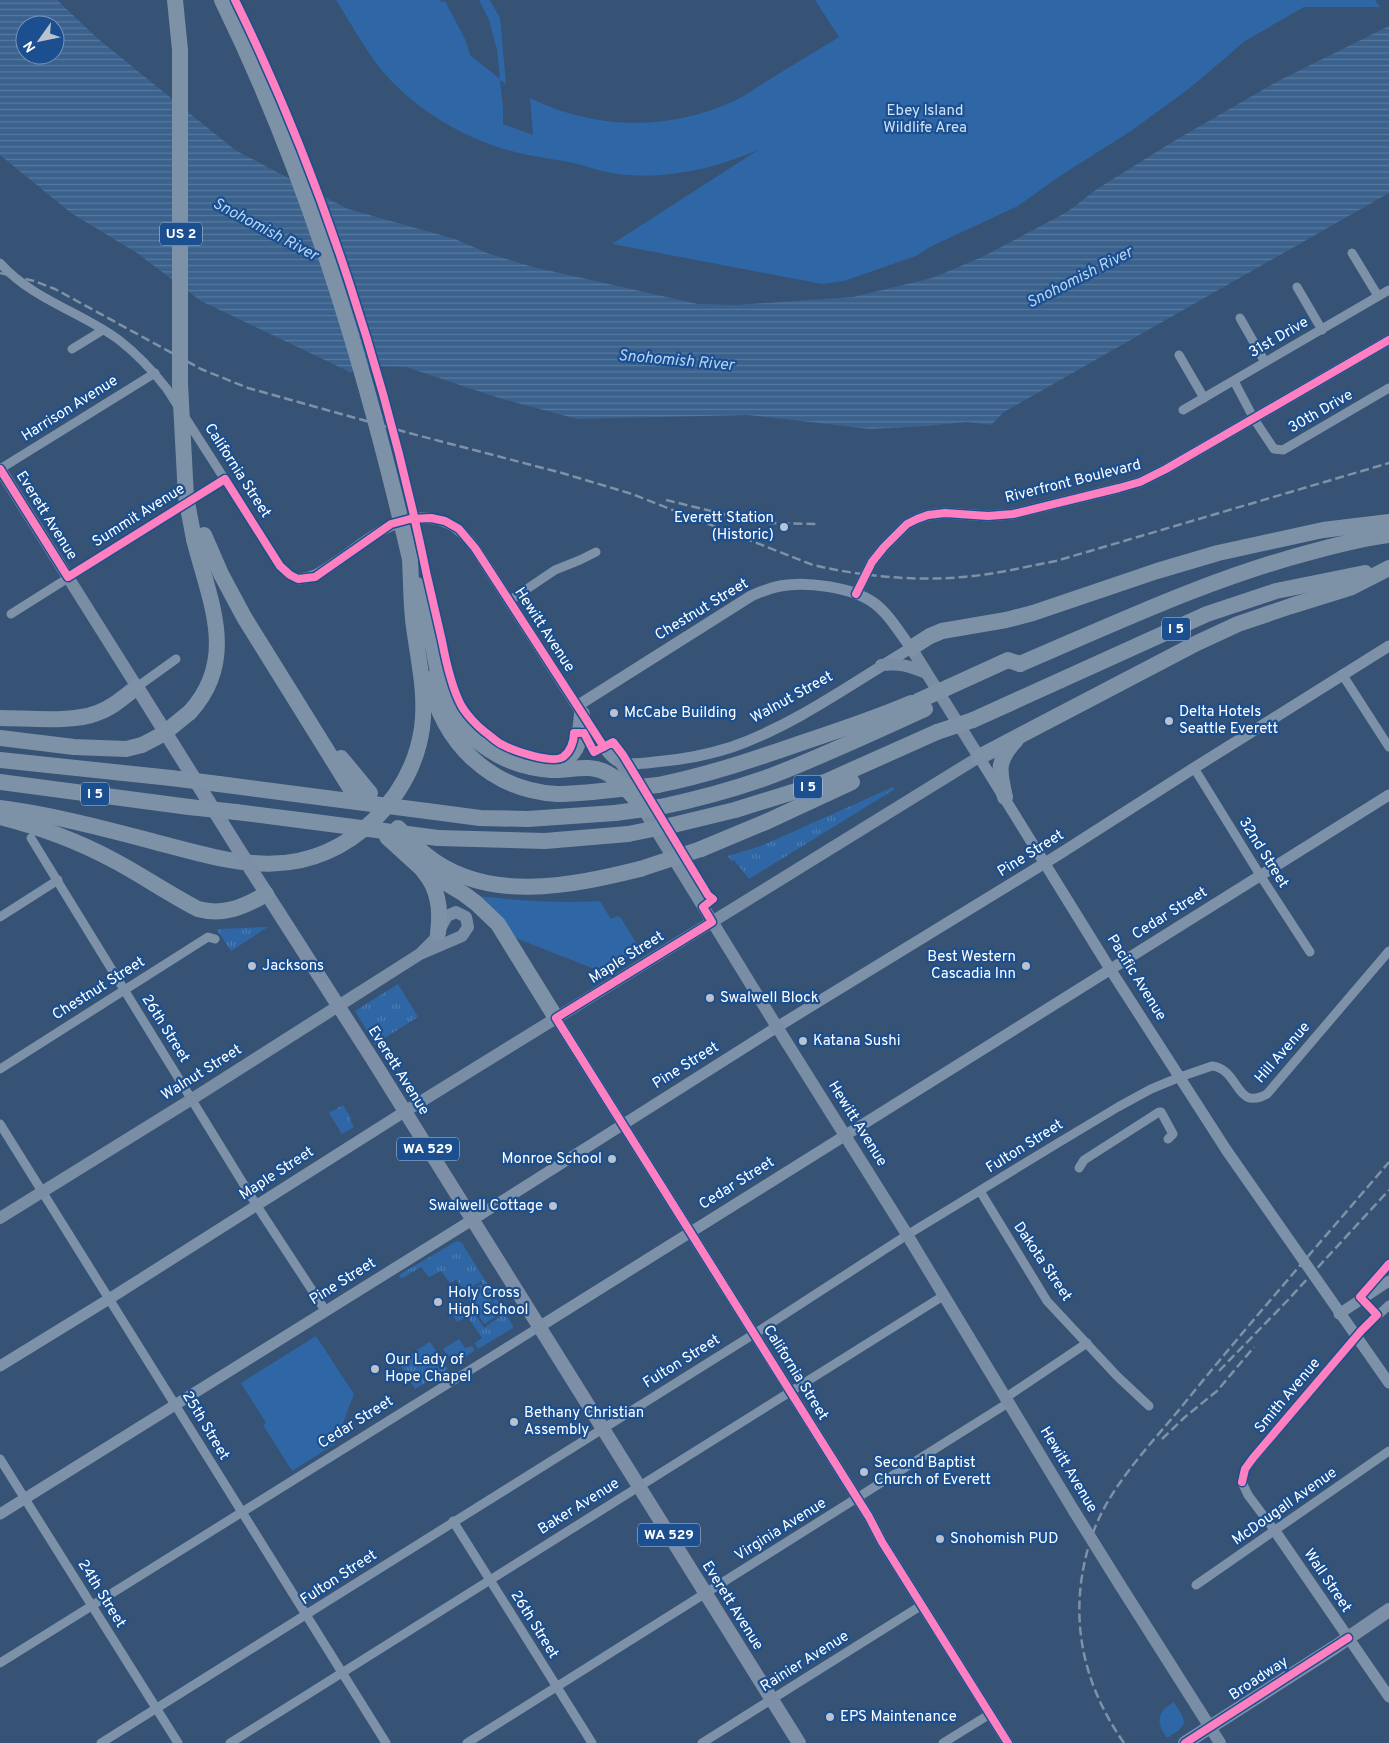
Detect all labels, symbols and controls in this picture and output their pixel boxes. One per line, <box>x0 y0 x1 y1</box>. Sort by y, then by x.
north arrow <box>15 15 65 65</box>
text: N <box>20 37 40 55</box>
park label: Ebey Island Wildlife Area <box>883 102 967 138</box>
water label: Snohomish River <box>209 194 323 267</box>
road number: US 2 <box>160 222 202 245</box>
water label: Snohomish River <box>1024 242 1138 313</box>
street label: 31st Drive <box>1246 313 1312 363</box>
water label: Snohomish River <box>617 346 737 376</box>
street label: Harrison Avenue <box>18 372 122 446</box>
street label: 30th Drive <box>1285 386 1357 438</box>
street label: California Street <box>199 420 275 522</box>
street label: Riverfront Boulevard <box>1003 456 1143 508</box>
street label: Everett Avenue <box>11 468 81 564</box>
street label: Summit Avenue <box>89 480 189 552</box>
place label: Everett Station (Historic) <box>674 509 774 545</box>
marker: Everett Station (Historic) <box>778 521 790 533</box>
street label: Chestnut Street <box>652 575 752 645</box>
street label: Hewitt Avenue <box>510 584 578 676</box>
road number: I 5 <box>1162 618 1190 640</box>
street label: Walnut Street <box>747 668 837 728</box>
place label: Delta Hotels Seattle Everett <box>1179 703 1278 739</box>
place label: McCabe Building <box>624 704 737 723</box>
marker: McCabe Building <box>608 707 620 719</box>
marker: Delta Hotels Seattle Everett <box>1163 715 1175 727</box>
road number: I 5 <box>794 776 822 799</box>
road number: I 5 <box>81 782 109 806</box>
street label: 32nd Street <box>1234 814 1292 892</box>
street label: Pine Street <box>994 826 1068 882</box>
street label: Cedar Street <box>1129 883 1211 945</box>
street label: Maple Street <box>586 927 668 989</box>
street label: Pacific Avenue <box>1102 931 1170 1025</box>
place label: Best Western Cascadia Inn <box>927 948 1016 984</box>
street label: Chestnut Street <box>49 953 149 1025</box>
place label: Jacksons <box>262 957 324 976</box>
marker: Jacksons <box>246 960 258 972</box>
marker: Best Western Cascadia Inn <box>1020 960 1032 972</box>
place label: Swalwell Block <box>720 989 819 1008</box>
street label: 26th Street <box>137 991 193 1067</box>
marker: Swalwell Block <box>704 992 716 1004</box>
street label: Hill Avenue <box>1251 1018 1315 1088</box>
street label: Everett Avenue <box>363 1023 433 1119</box>
place label: Katana Sushi <box>813 1032 901 1051</box>
marker: Katana Sushi <box>797 1035 809 1047</box>
street label: Pine Street <box>649 1038 723 1094</box>
street label: Walnut Street <box>158 1041 246 1105</box>
street label: Hewitt Avenue <box>823 1078 891 1170</box>
street label: Fulton Street <box>983 1116 1067 1178</box>
road number: WA 529 <box>397 1138 459 1160</box>
street label: Maple Street <box>236 1143 318 1205</box>
place label: Monroe School <box>502 1150 602 1169</box>
marker: Monroe School <box>606 1153 618 1165</box>
street label: Cedar Street <box>696 1153 778 1215</box>
place label: Swalwell Cottage <box>429 1197 543 1216</box>
marker: Swalwell Cottage <box>547 1200 559 1212</box>
street label: Dakota Street <box>1008 1219 1076 1305</box>
street label: Pine Street <box>306 1254 380 1310</box>
place label: Holy Cross High School <box>448 1284 529 1320</box>
marker: Holy Cross High School <box>432 1296 444 1308</box>
street label: California Street <box>758 1322 832 1424</box>
street label: Fulton Street <box>640 1331 724 1393</box>
place label: Our Lady of Hope Chapel <box>385 1351 471 1387</box>
street label: Smith Avenue <box>1251 1355 1325 1437</box>
marker: Our Lady of Hope Chapel <box>369 1363 381 1375</box>
street label: 25th Street <box>177 1388 233 1464</box>
street label: Cedar Street <box>315 1392 397 1454</box>
place label: Bethany Christian Assembly <box>524 1404 644 1440</box>
marker: Bethany Christian Assembly <box>508 1416 520 1428</box>
street label: Hewitt Avenue <box>1035 1423 1101 1517</box>
place label: Second Baptist Church of Everett <box>874 1454 991 1490</box>
street label: McDougall Avenue <box>1229 1464 1341 1550</box>
marker: Second Baptist Church of Everett <box>858 1466 870 1478</box>
street label: Baker Avenue <box>535 1474 623 1540</box>
street label: Virginia Avenue <box>732 1494 830 1566</box>
road number: WA 529 <box>638 1524 700 1546</box>
place label: Snohomish PUD <box>950 1530 1058 1549</box>
marker: Snohomish PUD <box>934 1533 946 1545</box>
street label: Fulton Street <box>297 1546 381 1610</box>
street label: Wall Street <box>1299 1546 1355 1616</box>
street label: 24th Street <box>73 1556 129 1632</box>
street label: Everett Avenue <box>697 1558 767 1654</box>
street label: 26th Street <box>506 1587 562 1663</box>
street label: Rainier Avenue <box>757 1627 853 1697</box>
street label: Broadway <box>1226 1653 1292 1705</box>
place label: EPS Maintenance <box>840 1708 957 1727</box>
marker: EPS Maintenance <box>824 1711 836 1723</box>

